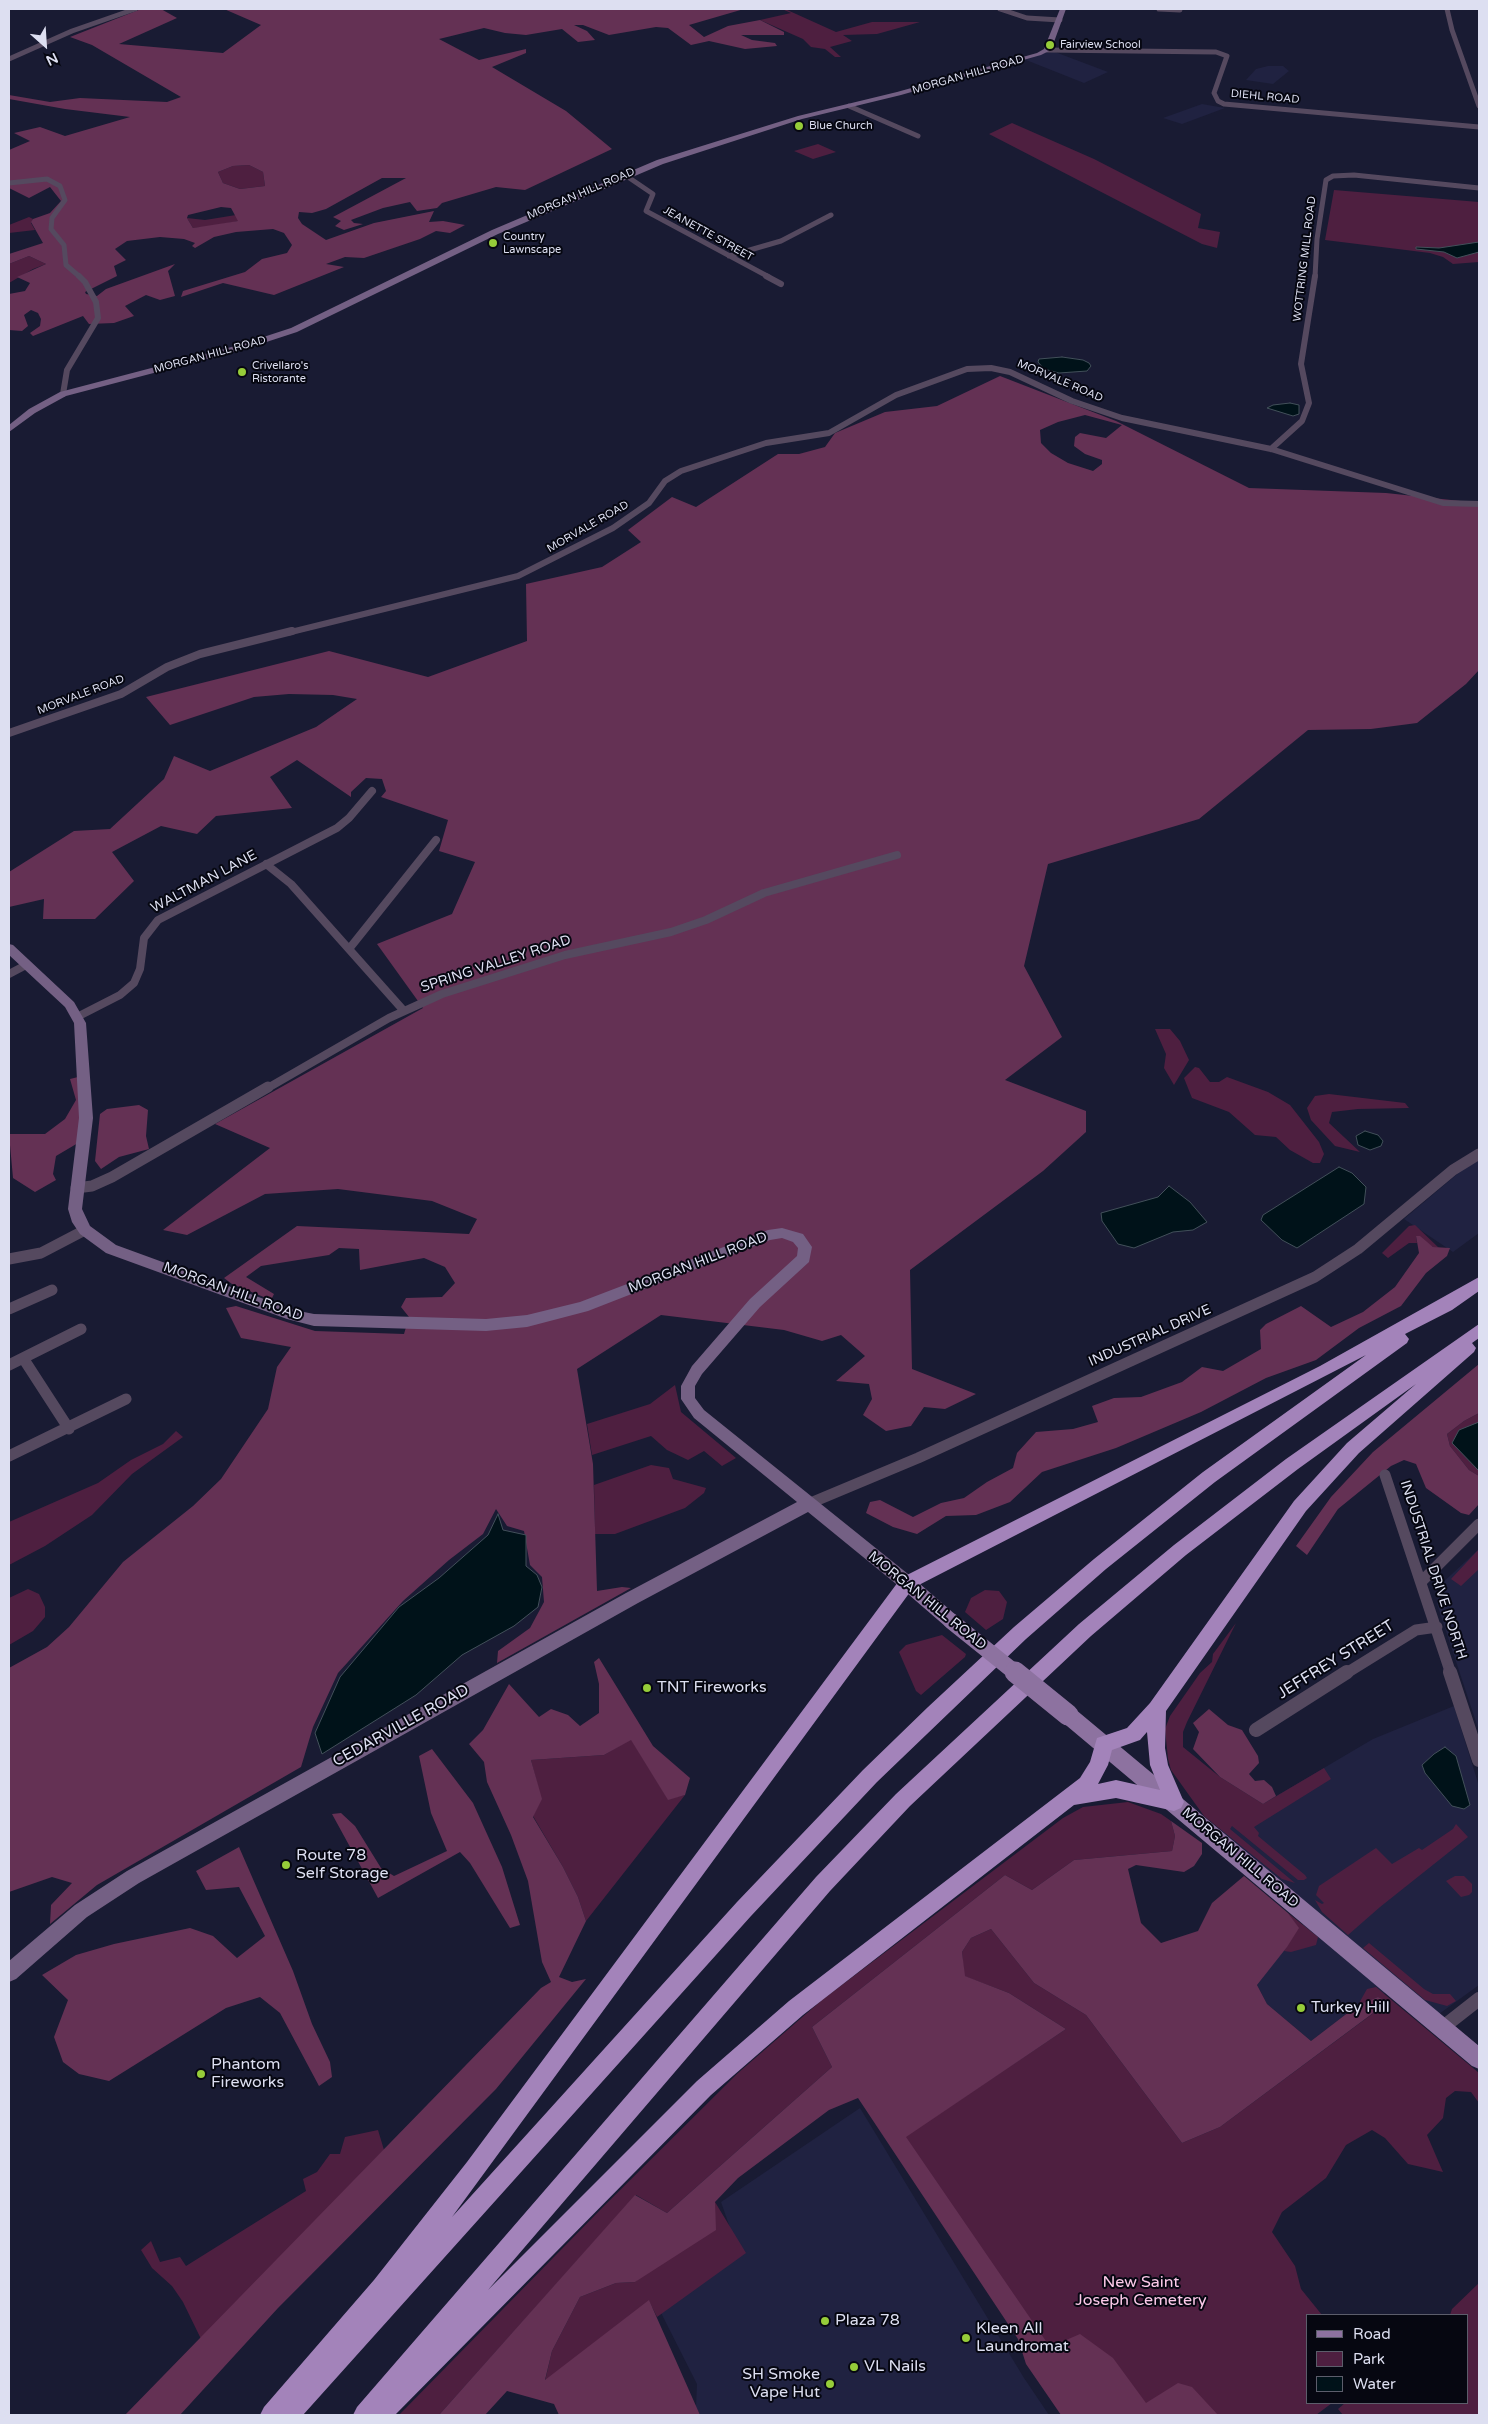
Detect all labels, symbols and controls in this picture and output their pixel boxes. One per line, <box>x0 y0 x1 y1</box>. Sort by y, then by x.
north arrow <box>20 20 70 70</box>
place label: Fairview School <box>1060 38 1141 52</box>
marker: Fairview School <box>1044 39 1056 51</box>
text: N <box>43 49 61 69</box>
street label: MORGAN HILL ROAD <box>911 53 1025 97</box>
street label: DIEHL ROAD <box>1230 87 1300 107</box>
place label: Blue Church <box>809 119 873 133</box>
marker: Blue Church <box>793 120 805 132</box>
street label: MORGAN HILL ROAD <box>525 165 637 223</box>
street label: WOTTRING MILL ROAD <box>1291 195 1319 323</box>
street label: JEANETTE STREET <box>661 204 755 264</box>
place label: Country Lawnscape <box>503 230 561 256</box>
marker: Country Lawnscape <box>487 237 499 249</box>
street label: MORGAN HILL ROAD <box>152 334 268 376</box>
street label: MORVALE ROAD <box>1015 357 1105 405</box>
place label: Crivellaro's Ristorante <box>252 359 308 385</box>
marker: Crivellaro's Ristorante <box>236 366 248 378</box>
street label: MORVALE ROAD <box>545 498 631 556</box>
street label: MORVALE ROAD <box>36 672 126 718</box>
street label: WALTMAN LANE <box>148 847 260 917</box>
street label: SPRING VALLEY ROAD <box>419 932 573 996</box>
street label: MORGAN HILL ROAD <box>626 1229 770 1297</box>
street label: MORGAN HILL ROAD <box>161 1259 305 1325</box>
street label: INDUSTRIAL DRIVE <box>1086 1301 1214 1371</box>
street label: INDUSTRIAL DRIVE NORTH <box>1396 1478 1470 1662</box>
street label: MORGAN HILL ROAD <box>865 1548 989 1654</box>
street label: JEFFREY STREET <box>1274 1616 1398 1704</box>
place label: TNT Fireworks <box>657 1678 767 1698</box>
street label: CEDARVILLE ROAD <box>329 1681 473 1771</box>
marker: TNT Fireworks <box>641 1682 653 1694</box>
street label: MORGAN HILL ROAD <box>1178 1804 1302 1912</box>
place label: Route 78 Self Storage <box>296 1846 389 1884</box>
marker: Route 78 Self Storage <box>280 1859 292 1871</box>
place label: Turkey Hill <box>1311 1998 1390 2018</box>
marker: Turkey Hill <box>1295 2002 1307 2014</box>
place label: Phantom Fireworks <box>211 2055 284 2093</box>
marker: Phantom Fireworks <box>195 2068 207 2080</box>
park label: New Saint Joseph Cemetery <box>1075 2273 1207 2311</box>
place label: Plaza 78 <box>835 2311 900 2331</box>
legend <box>1306 2314 1468 2404</box>
marker: Plaza 78 <box>819 2315 831 2327</box>
place label: Kleen All Laundromat <box>976 2319 1069 2357</box>
text: Road <box>1353 2325 1391 2343</box>
marker: Kleen All Laundromat <box>960 2332 972 2344</box>
text: Park <box>1353 2350 1385 2368</box>
place label: VL Nails <box>864 2357 926 2377</box>
marker: VL Nails <box>848 2361 860 2373</box>
place label: SH Smoke Vape Hut <box>742 2365 820 2403</box>
text: Water <box>1353 2375 1396 2393</box>
marker: SH Smoke Vape Hut <box>824 2378 836 2390</box>

